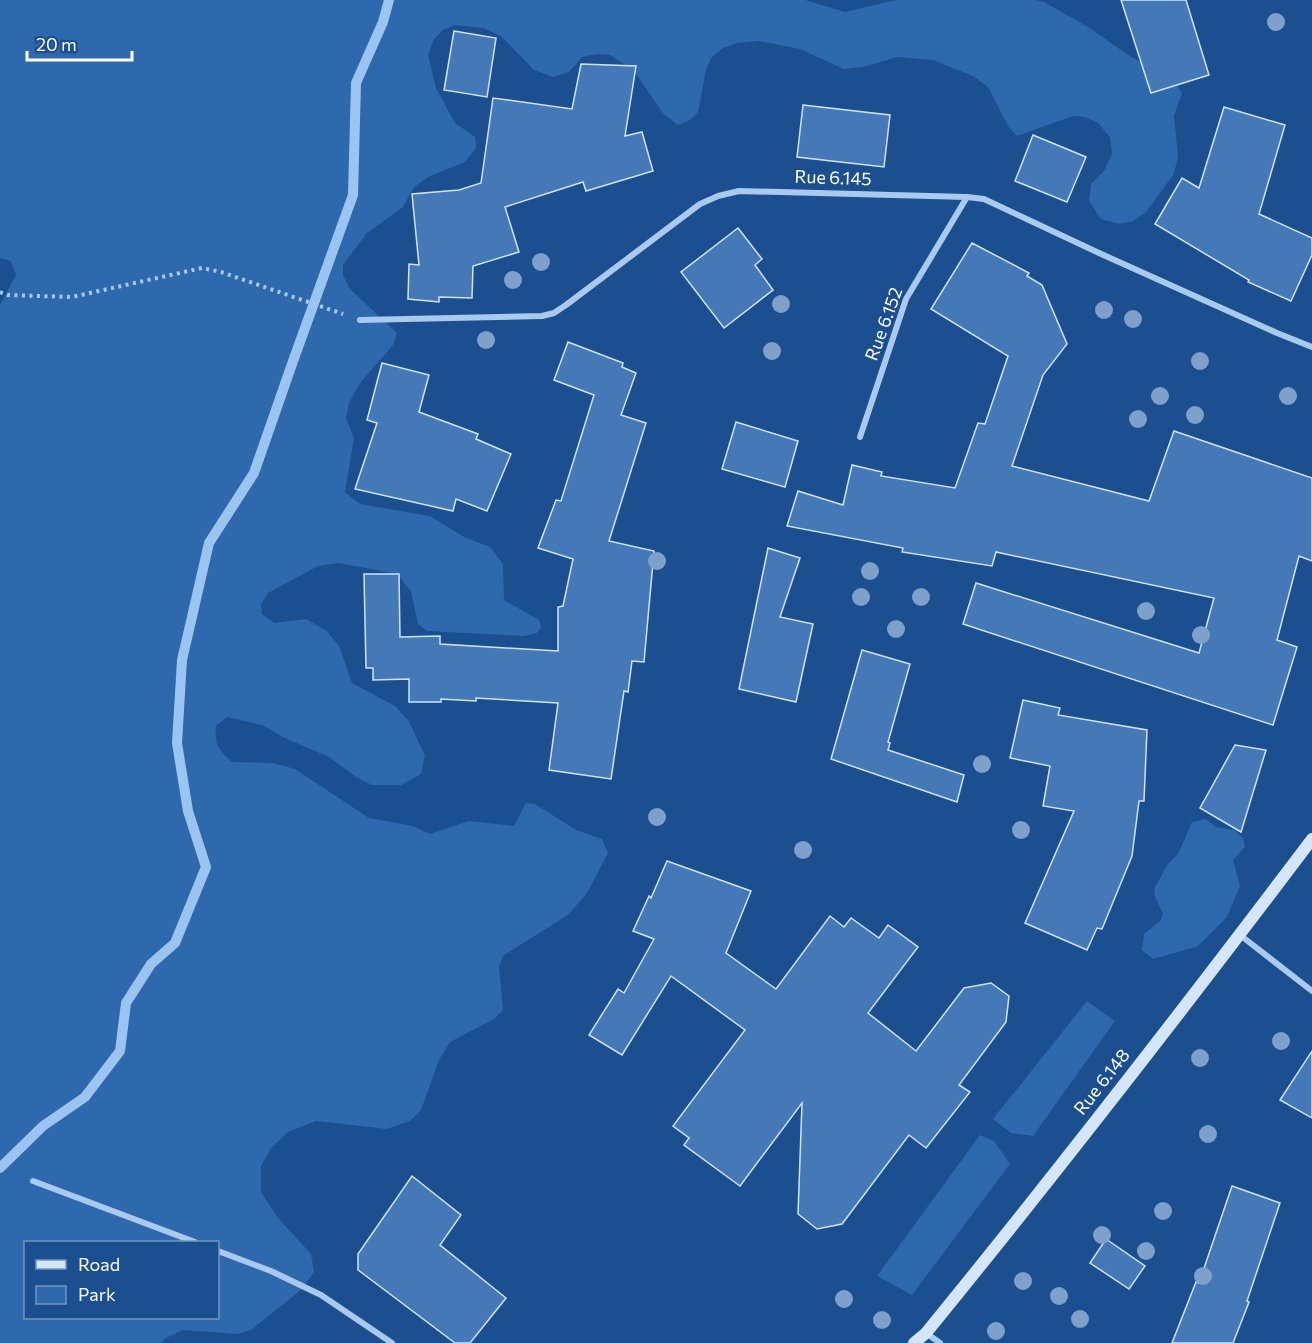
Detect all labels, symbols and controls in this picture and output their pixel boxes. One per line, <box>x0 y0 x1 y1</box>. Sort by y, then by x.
scale bar <box>27 24 132 62</box>
text: 20 m <box>36 33 77 55</box>
street label: Rue 6.145 <box>794 165 872 189</box>
street label: Rue 6.152 <box>860 284 906 363</box>
street label: Rue 6.148 <box>1069 1044 1134 1119</box>
legend <box>24 1241 219 1319</box>
text: Road <box>78 1253 120 1275</box>
text: Park <box>78 1283 116 1305</box>

